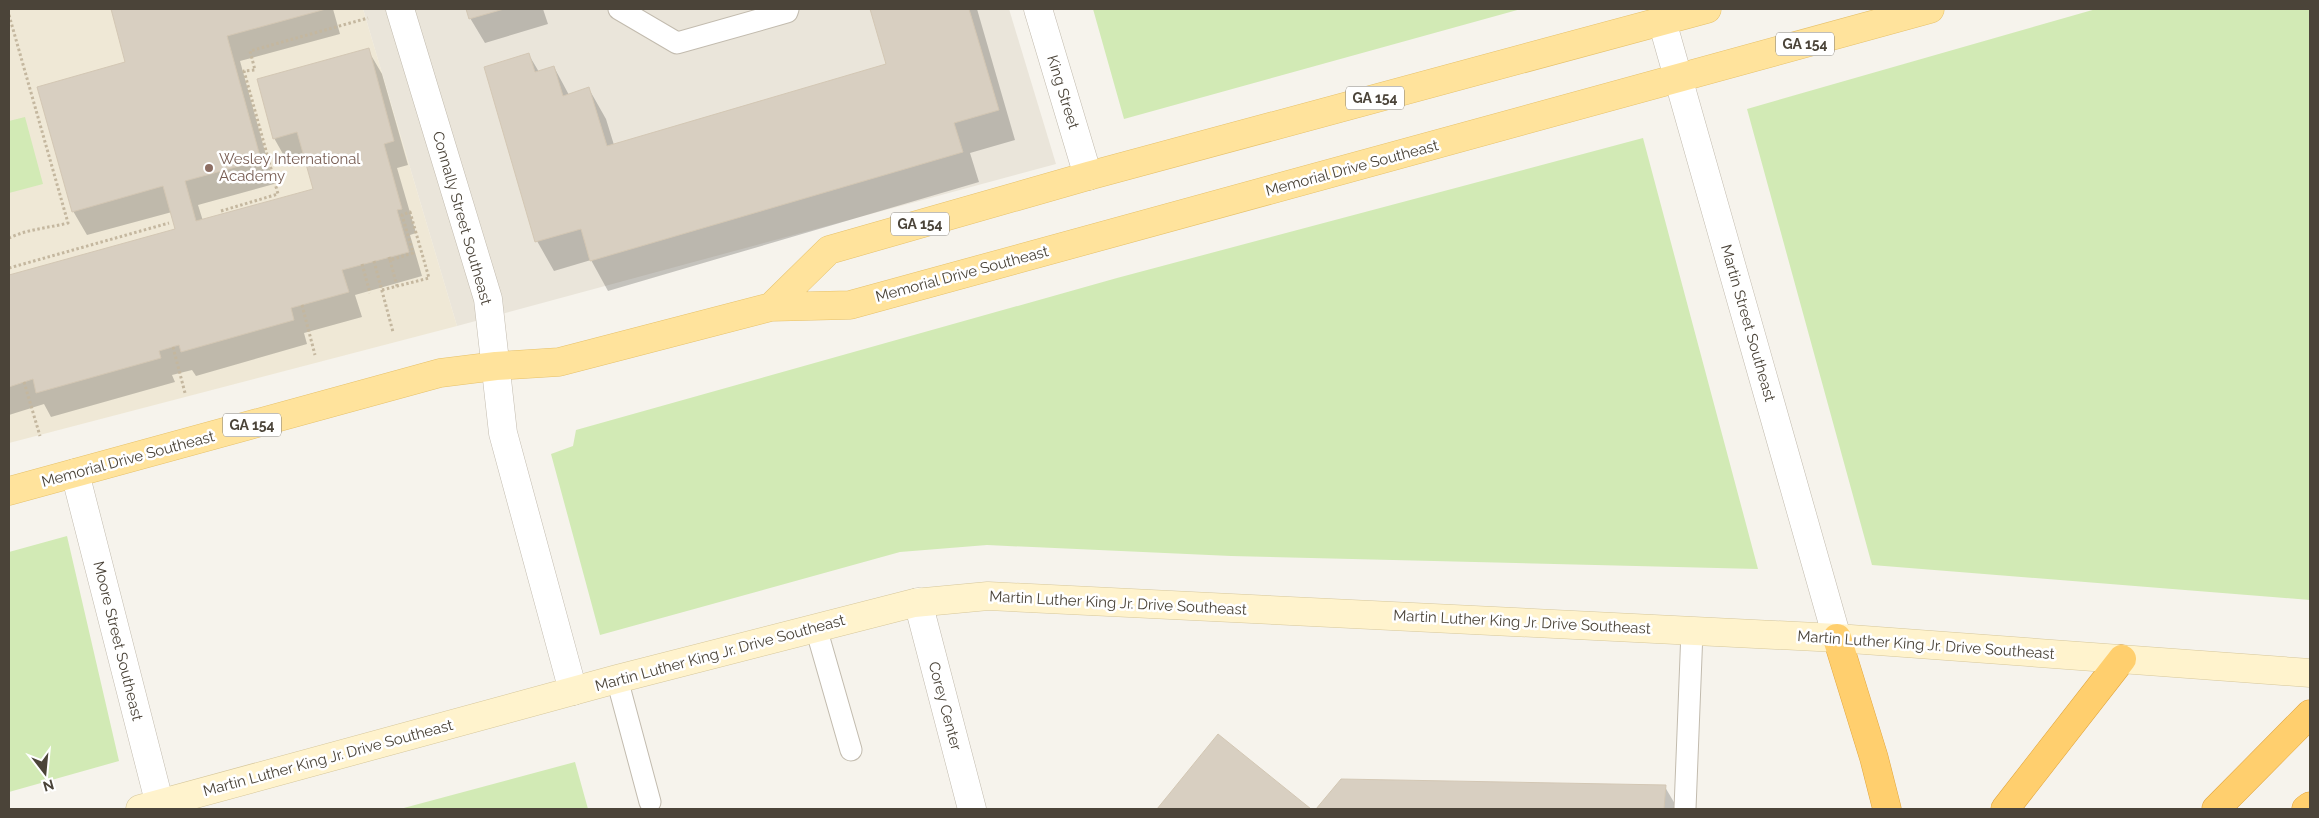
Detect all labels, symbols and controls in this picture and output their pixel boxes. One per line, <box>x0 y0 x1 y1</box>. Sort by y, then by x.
road number: GA 154 <box>1776 33 1834 56</box>
street label: King Street <box>1043 53 1083 131</box>
road number: GA 154 <box>1346 86 1404 110</box>
street label: Connally Street Southeast <box>429 129 495 307</box>
street label: Memorial Drive Southeast <box>1264 136 1440 200</box>
place label: Wesley International Academy <box>219 150 361 185</box>
marker: Wesley International Academy <box>203 162 215 174</box>
road number: GA 154 <box>891 212 949 235</box>
street label: Memorial Drive Southeast <box>874 242 1050 306</box>
street label: Martin Street Southeast <box>1717 242 1779 404</box>
road number: GA 154 <box>223 414 281 436</box>
street label: Memorial Drive Southeast <box>40 427 216 491</box>
street label: Moore Street Southeast <box>89 559 147 723</box>
street label: Martin Luther King Jr. Drive Southeast <box>989 587 1247 619</box>
street label: Martin Luther King Jr. Drive Southeast <box>1393 606 1651 638</box>
street label: Martin Luther King Jr. Drive Southeast <box>593 611 847 695</box>
street label: Martin Luther King Jr. Drive Southeast <box>1797 627 2055 663</box>
street label: Corey Center <box>925 660 966 753</box>
street label: Martin Luther King Jr. Drive Southeast <box>201 716 455 800</box>
north arrow <box>20 748 70 798</box>
text: N <box>41 776 56 795</box>

